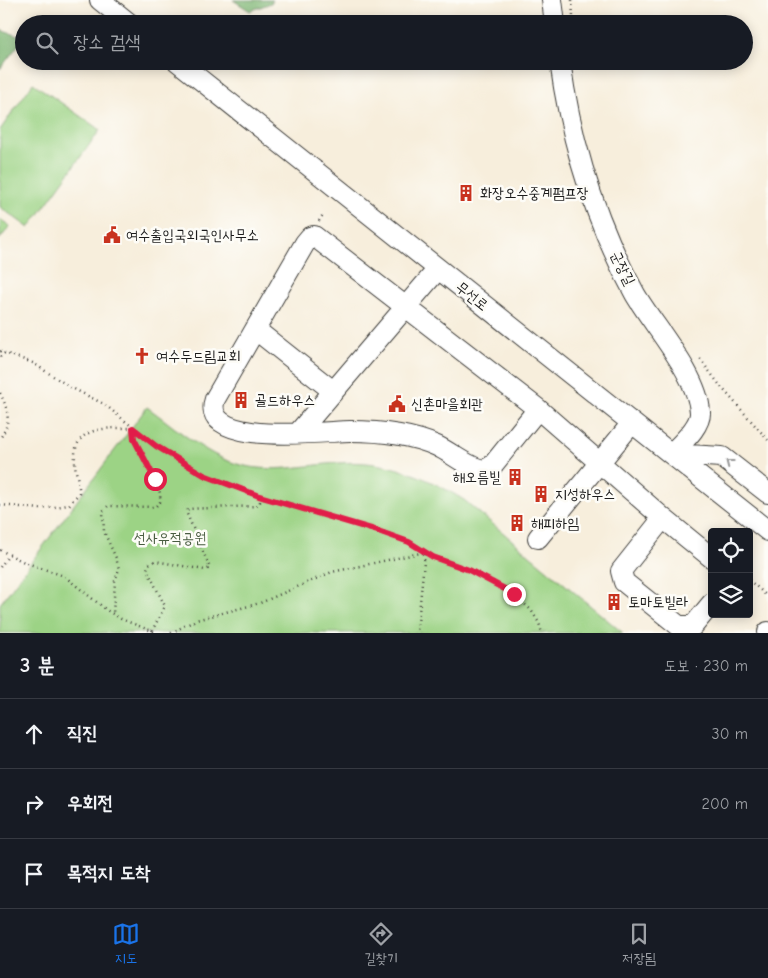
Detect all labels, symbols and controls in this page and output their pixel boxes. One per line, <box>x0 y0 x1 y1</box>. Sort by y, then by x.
search box <box>15 15 753 70</box>
icon: search <box>33 29 61 57</box>
text: 장소 검색 <box>73 31 141 53</box>
building icon: 화장오수중계펌프장 <box>456 183 476 203</box>
place label: 화장오수중계펌프장 <box>480 184 589 202</box>
public building icon: 여수출입국외국인사무소 <box>102 225 122 245</box>
place label: 여수출입국외국인사무소 <box>126 226 259 244</box>
street label: 군장길 <box>607 248 639 288</box>
street label: 무선로 <box>452 278 492 314</box>
church icon: 여수두드림교회 <box>132 346 152 366</box>
place label: 여수두드림교회 <box>156 347 241 365</box>
building icon: 골드하우스 <box>231 390 251 410</box>
place label: 골드하우스 <box>255 391 315 409</box>
public building icon: 신촌마을회관 <box>387 394 407 414</box>
place label: 신촌마을회관 <box>411 395 483 413</box>
one-way arrow <box>725 460 735 469</box>
building icon: 해오름빌 <box>505 467 525 487</box>
route start <box>144 468 167 491</box>
place label: 해오름빌 <box>453 468 501 486</box>
building icon: 지성하우스 <box>531 484 551 504</box>
place label: 지성하우스 <box>555 485 615 503</box>
building icon: 해피하임 <box>507 513 527 533</box>
place label: 해피하임 <box>531 514 579 532</box>
map controls <box>708 528 753 618</box>
button: locate <box>708 528 753 573</box>
park label: 선사유적공원 <box>134 529 206 547</box>
button: layers <box>708 573 753 618</box>
route end <box>503 583 526 606</box>
building icon: 토마토빌라 <box>604 592 624 612</box>
place label: 토마토빌라 <box>628 593 688 611</box>
text: 3 분 <box>20 653 55 677</box>
text: 도보 · 230 m <box>664 657 748 675</box>
icon: ahead <box>20 720 48 748</box>
text: 직진 <box>67 722 98 744</box>
text: 30 m <box>712 725 748 743</box>
icon: right <box>20 790 48 818</box>
text: 우회전 <box>67 792 113 814</box>
text: 200 m <box>702 795 748 813</box>
icon: arrive <box>20 860 48 888</box>
text: 목적지 도착 <box>67 862 150 884</box>
tab: 지도 <box>112 920 140 968</box>
tab: 길찾기 <box>364 920 398 968</box>
tab: 저장됨 <box>622 920 656 968</box>

